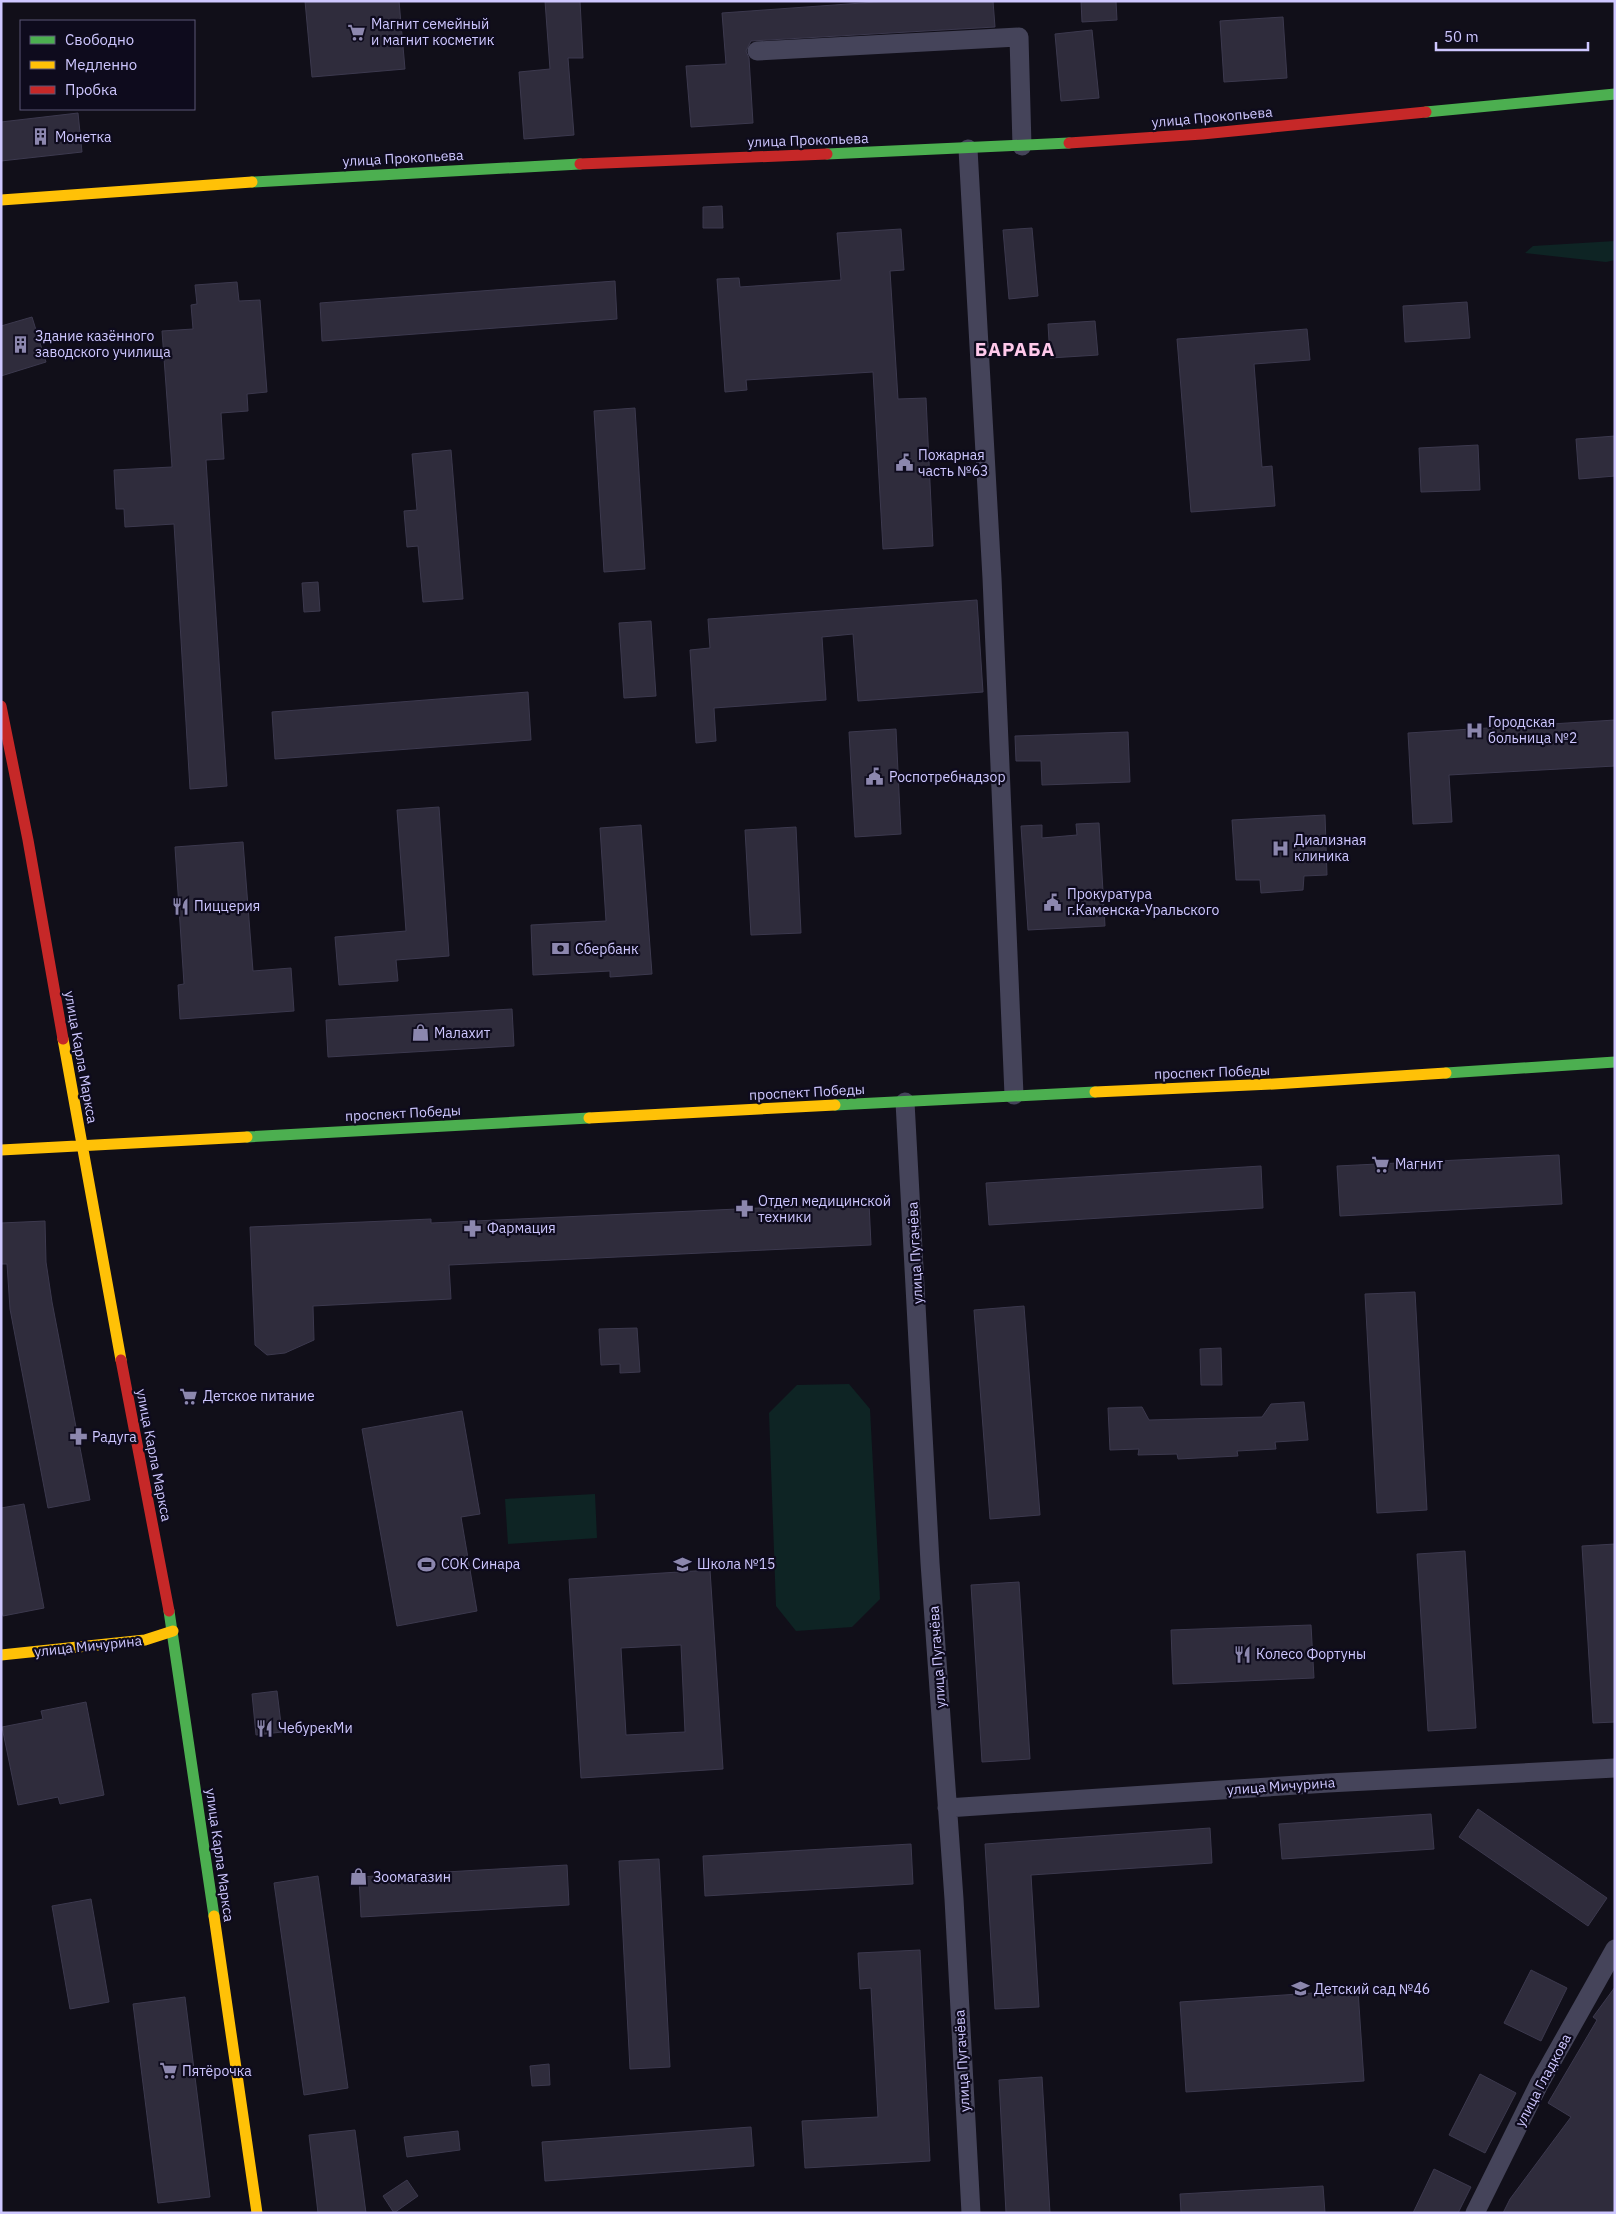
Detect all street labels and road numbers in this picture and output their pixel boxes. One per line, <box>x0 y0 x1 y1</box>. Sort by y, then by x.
street label: улица Прокопьева <box>1151 103 1274 131</box>
street label: улица Прокопьева <box>747 129 869 151</box>
street label: улица Прокопьева <box>342 146 465 170</box>
street label: улица Карла Маркса <box>60 989 102 1125</box>
street label: проспект Победы <box>1154 1061 1270 1083</box>
street label: проспект Победы <box>749 1080 865 1104</box>
street label: проспект Победы <box>345 1101 461 1125</box>
street label: улица Пугачёва <box>903 1201 927 1305</box>
street label: улица Карла Маркса <box>132 1387 176 1523</box>
street label: улица Пугачёва <box>924 1605 950 1709</box>
street label: улица Мичурина <box>33 1631 143 1661</box>
street label: улица Мичурина <box>1226 1773 1336 1799</box>
street label: улица Карла Маркса <box>202 1787 238 1923</box>
street label: улица Пугачёва <box>950 2009 974 2113</box>
street label: улица Гладкова <box>1511 2030 1575 2130</box>

